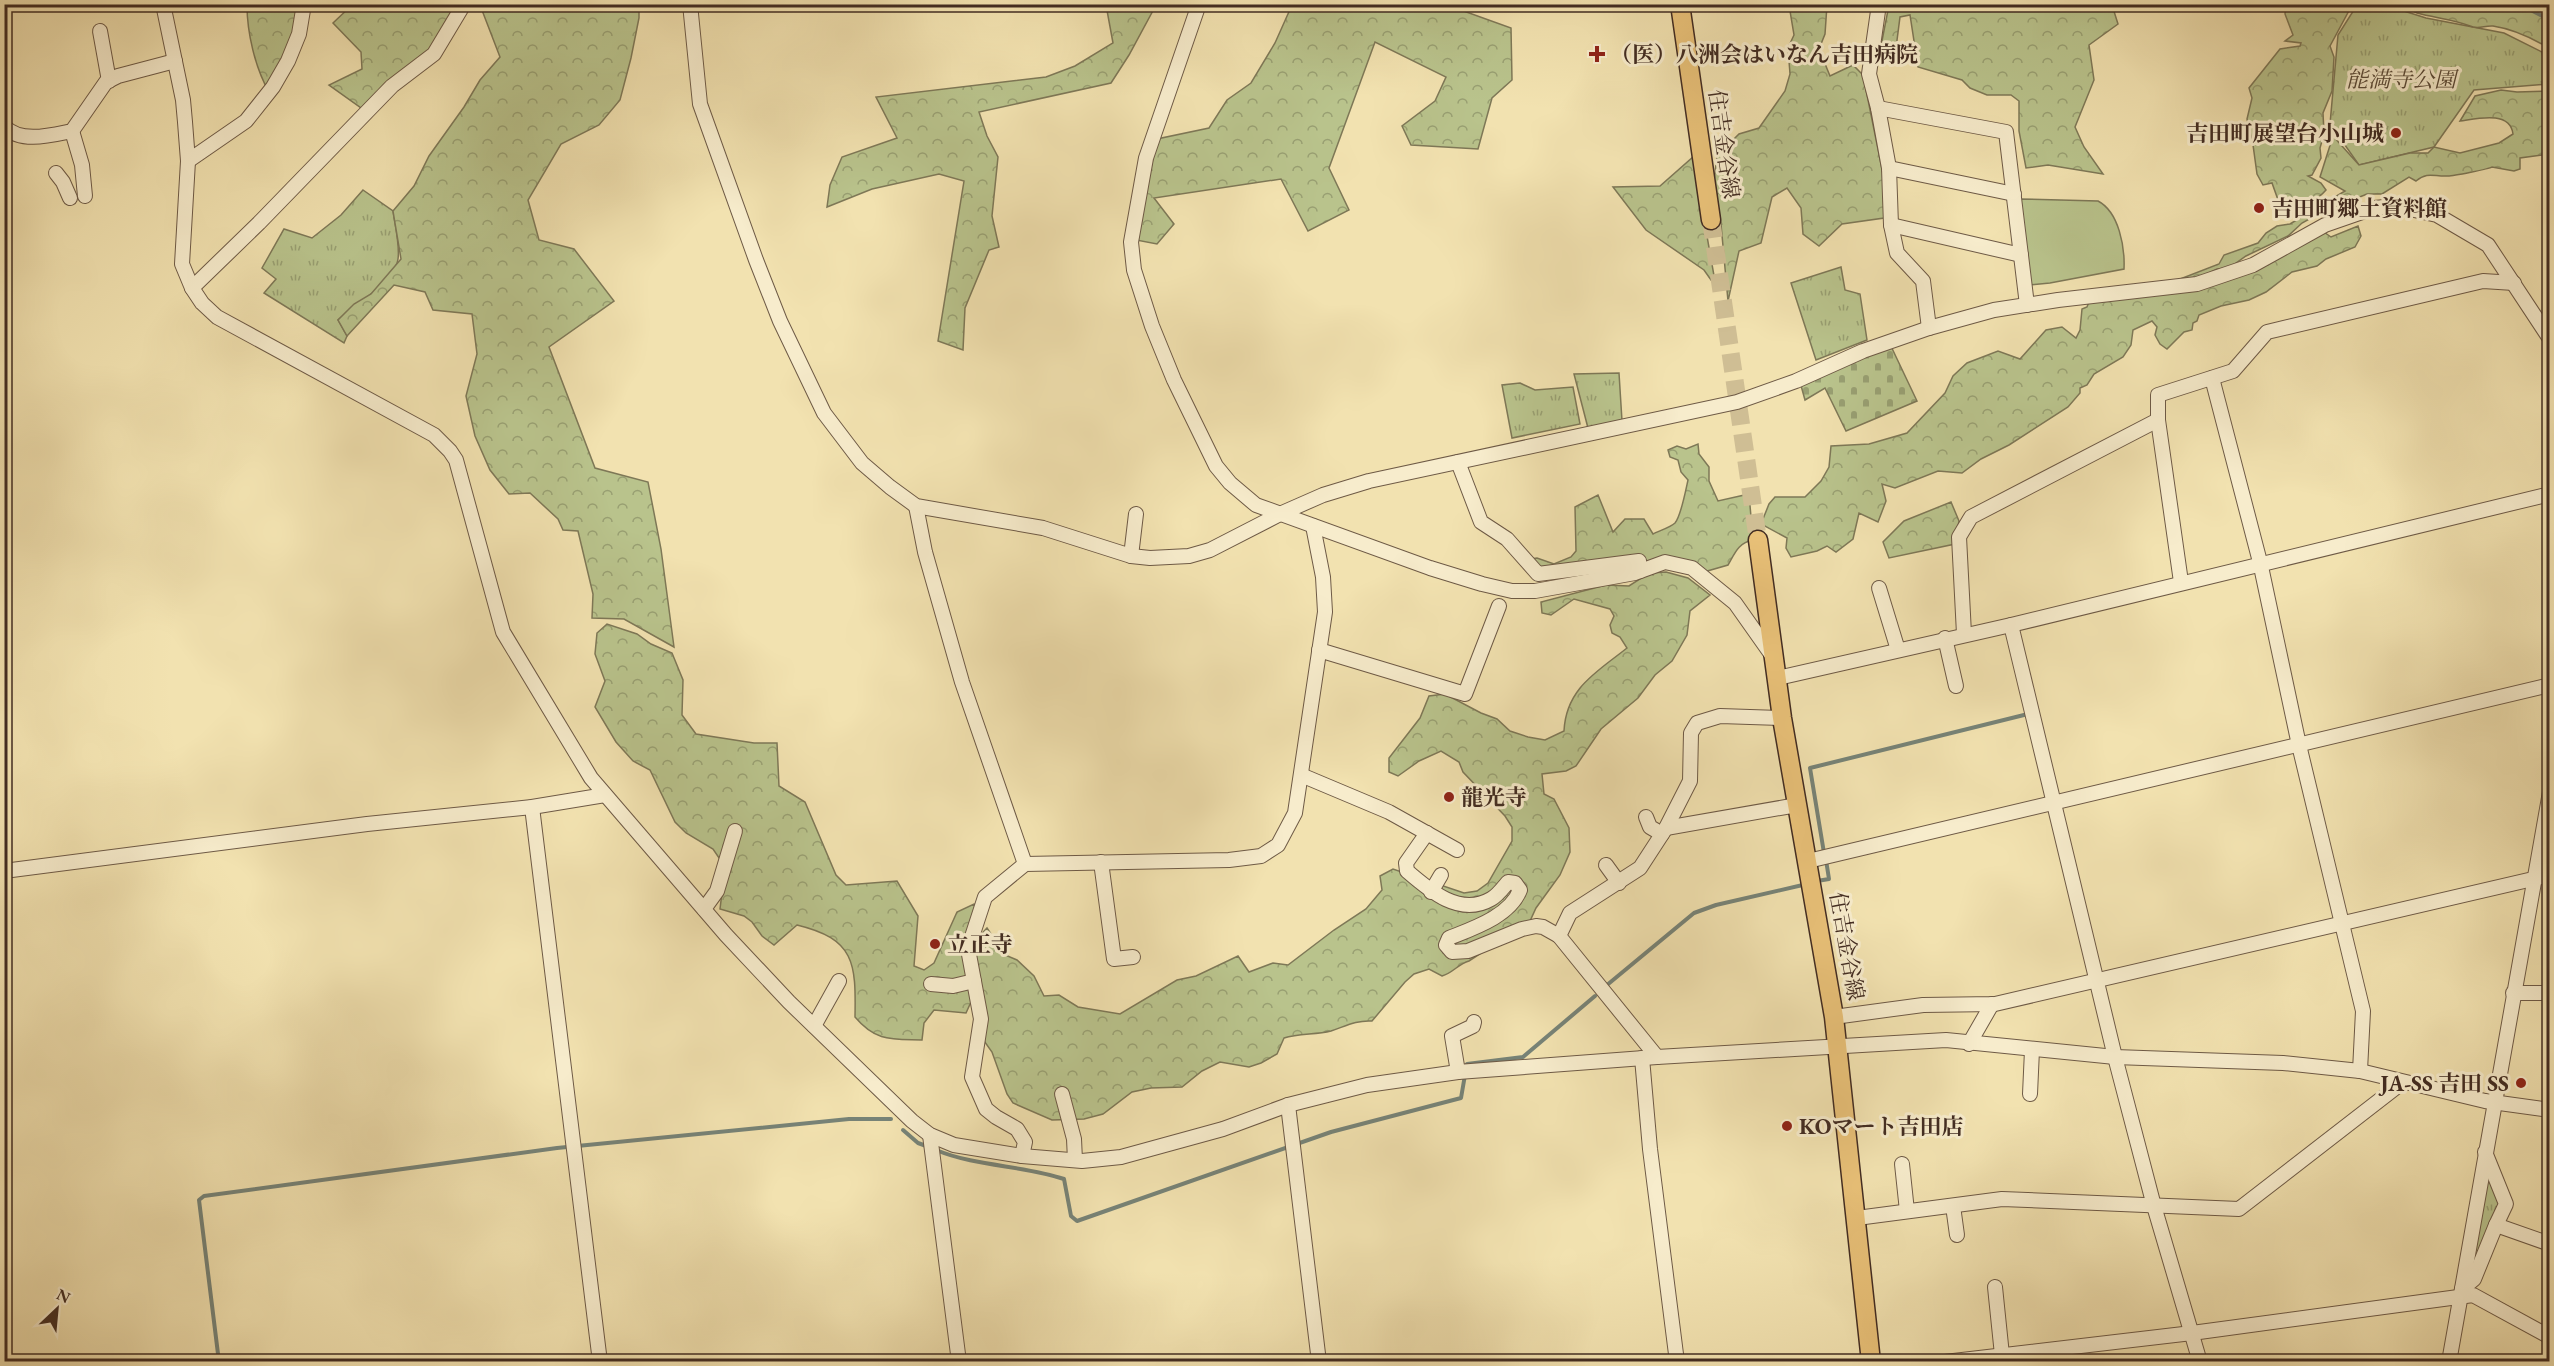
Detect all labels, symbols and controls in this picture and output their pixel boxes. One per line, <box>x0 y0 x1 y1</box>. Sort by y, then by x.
place label: （医）八洲会はいなん吉田病院 <box>1610 40 1918 69</box>
marker: （医）八洲会はいなん吉田病院 <box>1588 45 1606 63</box>
park label: 能満寺公園 <box>2346 65 2459 94</box>
street label: 住吉金谷線 <box>1702 88 1746 200</box>
place label: 吉田町展望台小山城 <box>2186 119 2384 148</box>
marker: 吉田町展望台小山城 <box>2389 126 2403 140</box>
place label: 吉田町郷土資料館 <box>2271 194 2447 223</box>
marker: 吉田町郷土資料館 <box>2252 201 2266 215</box>
place label: 龍光寺 <box>1461 783 1527 812</box>
marker: 龍光寺 <box>1442 790 1456 804</box>
street label: 住吉金谷線 <box>1823 889 1871 1003</box>
place label: 立正寺 <box>947 930 1013 959</box>
marker: 立正寺 <box>928 937 942 951</box>
place label: JA-SS 吉田 SS <box>2378 1069 2509 1098</box>
marker: JA-SS 吉田 SS <box>2514 1076 2528 1090</box>
place label: KOマート吉田店 <box>1799 1112 1963 1141</box>
marker: KOマート吉田店 <box>1780 1119 1794 1133</box>
north arrow <box>27 1279 87 1339</box>
text: N <box>53 1284 74 1308</box>

